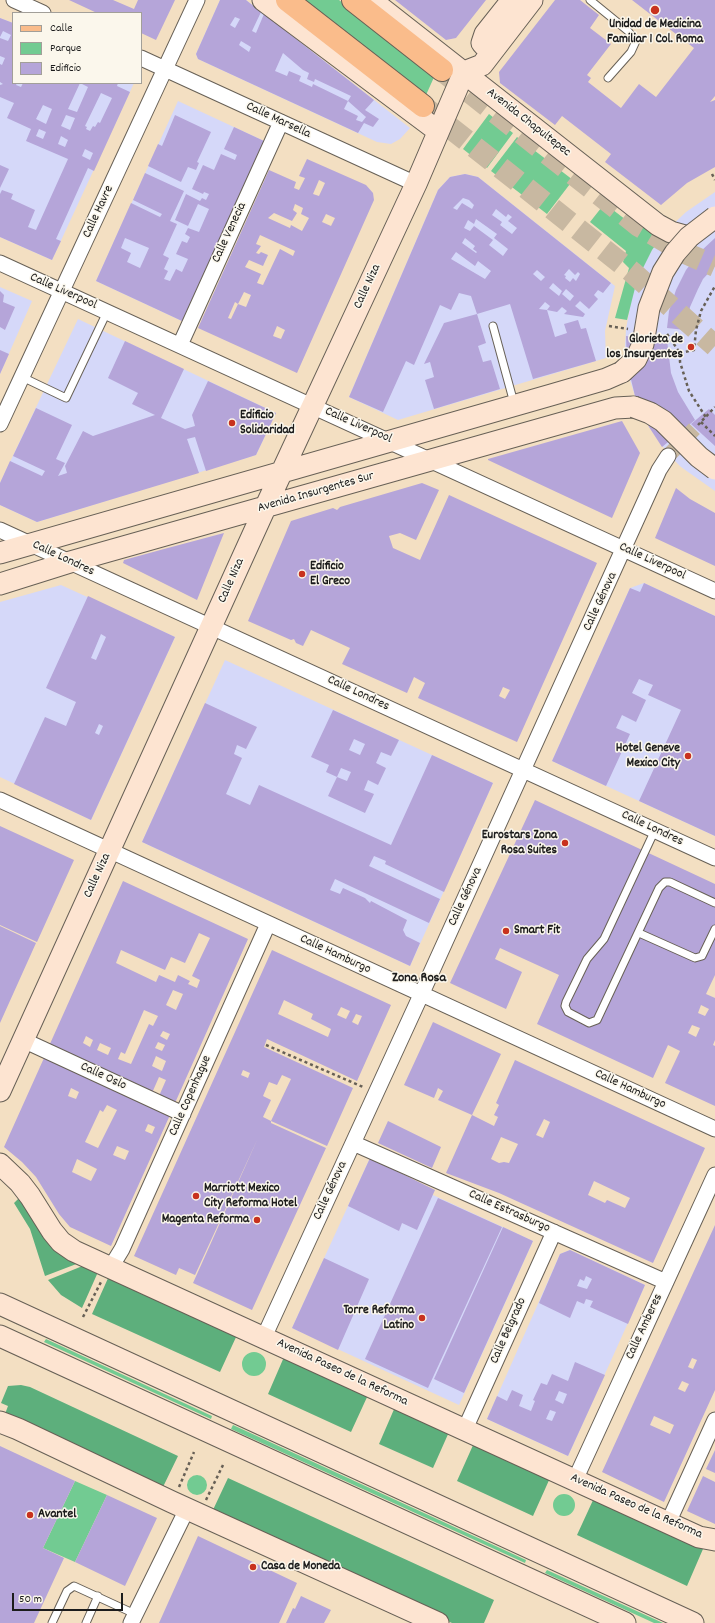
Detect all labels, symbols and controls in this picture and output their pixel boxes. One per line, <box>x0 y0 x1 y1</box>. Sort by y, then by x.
marker: Unidad de Medicina Familiar 1 Col. Roma <box>649 4 661 16</box>
legend <box>12 12 142 84</box>
place label: Unidad de Medicina Familiar 1 Col. Roma <box>607 17 703 48</box>
text: Calle <box>50 20 73 37</box>
text: Parque <box>50 40 81 57</box>
text: Edificio <box>50 60 81 77</box>
street label: Avenida Chapultepec <box>483 85 573 161</box>
street label: Calle Marsella <box>243 99 313 143</box>
street label: Calle Havre <box>80 183 118 241</box>
street label: Calle Venecia <box>209 200 251 266</box>
street label: Calle Niza <box>351 262 385 312</box>
street label: Calle Liverpool <box>27 270 99 314</box>
place label: Glorieta de los Insurgentes <box>606 332 683 363</box>
marker: Glorieta de los Insurgentes <box>686 342 696 352</box>
street label: Calle Liverpool <box>322 404 394 448</box>
place label: Edificio Solidaridad <box>240 408 295 439</box>
marker: Edificio Solidaridad <box>227 418 237 428</box>
street label: Avenida Insurgentes Sur <box>256 469 376 517</box>
street label: Calle Londres <box>30 538 96 580</box>
street label: Calle Liverpool <box>616 540 688 584</box>
street label: Calle Niza <box>215 556 249 606</box>
place label: Edificio El Greco <box>310 559 350 590</box>
marker: Edificio El Greco <box>297 569 307 579</box>
street label: Calle Génova <box>581 570 621 634</box>
street label: Calle Londres <box>325 673 391 715</box>
place label: Hotel Geneve Mexico City <box>616 741 680 772</box>
marker: Hotel Geneve Mexico City <box>683 751 693 761</box>
street label: Calle Londres <box>619 808 685 850</box>
place label: Eurostars Zona Rosa Suites <box>482 828 557 859</box>
marker: Eurostars Zona Rosa Suites <box>560 838 570 848</box>
street label: Calle Niza <box>81 851 115 901</box>
street label: Calle Génova <box>446 865 486 929</box>
place label: Smart Fit <box>514 923 560 939</box>
marker: Smart Fit <box>501 926 511 936</box>
street label: Calle Hamburgo <box>297 932 373 978</box>
district label: Zona Rosa <box>392 971 446 987</box>
street label: Calle Copenhague <box>166 1053 216 1139</box>
street label: Calle Oslo <box>77 1060 129 1094</box>
street label: Calle Hamburgo <box>592 1067 668 1113</box>
street label: Calle Génova <box>311 1159 351 1223</box>
place label: Marriott Mexico City Reforma Hotel <box>204 1181 297 1212</box>
street label: Calle Estrasburgo <box>466 1187 552 1237</box>
marker: Marriott Mexico City Reforma Hotel <box>191 1191 201 1201</box>
place label: Magenta Reforma <box>162 1212 249 1228</box>
marker: Magenta Reforma <box>252 1215 262 1225</box>
street label: Calle Amberes <box>623 1292 667 1362</box>
street label: Calle Belgrado <box>487 1295 531 1367</box>
place label: Torre Reforma Latino <box>344 1303 414 1334</box>
marker: Torre Reforma Latino <box>417 1313 427 1323</box>
street label: Avenida Paseo de la Reforma <box>274 1336 410 1410</box>
street label: Avenida Paseo de la Reforma <box>568 1471 704 1543</box>
place label: Avantel <box>38 1507 76 1523</box>
marker: Avantel <box>25 1510 35 1520</box>
place label: Casa de Moneda <box>261 1559 340 1575</box>
marker: Casa de Moneda <box>248 1562 258 1572</box>
scale bar <box>14 1585 125 1611</box>
text: 50 m <box>19 1591 42 1608</box>

